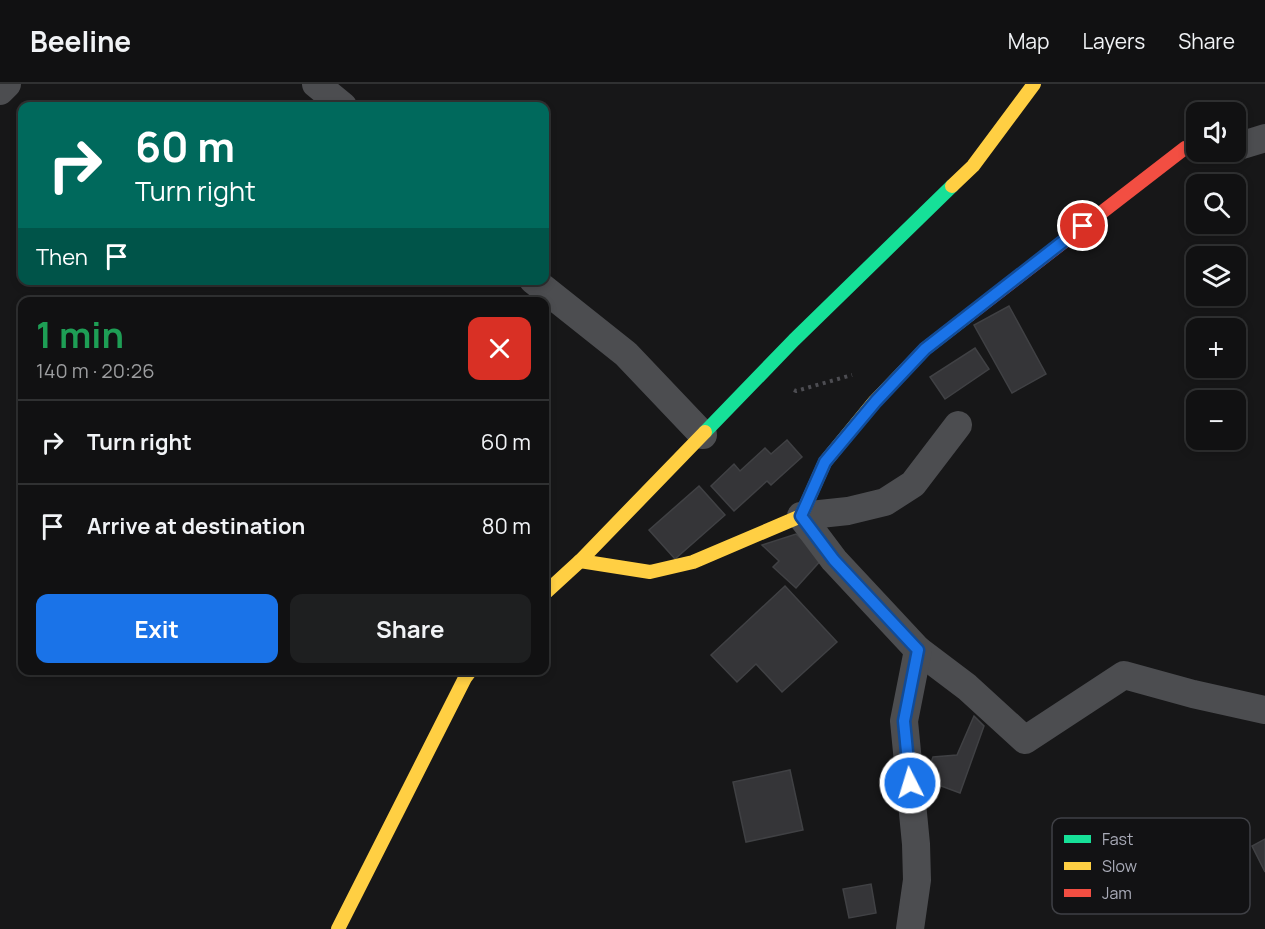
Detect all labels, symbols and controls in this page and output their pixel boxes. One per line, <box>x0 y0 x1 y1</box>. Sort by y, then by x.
text: Beeline <box>30 22 131 60</box>
text: Map <box>1008 27 1049 55</box>
text: Layers <box>1082 27 1145 55</box>
text: Share <box>1178 27 1235 55</box>
map controls <box>1186 102 1246 450</box>
button: sound <box>1186 102 1246 162</box>
text: 60 m <box>135 117 235 175</box>
icon: right <box>36 126 114 204</box>
text: Turn right <box>135 172 256 209</box>
button: search <box>1186 174 1246 234</box>
pin <box>1057 200 1108 251</box>
icon: arrive <box>1066 209 1099 242</box>
icon: arrive <box>100 240 133 273</box>
text: Then <box>36 242 88 272</box>
button: layers <box>1186 246 1246 306</box>
text: 1 min <box>36 310 124 359</box>
button: close <box>468 317 531 380</box>
button: + <box>1186 318 1246 378</box>
text: 140 m · 20:26 <box>36 357 155 384</box>
button: − <box>1186 390 1246 450</box>
icon: right <box>36 426 69 459</box>
text: Turn right <box>87 427 192 457</box>
text: 60 m <box>481 427 531 457</box>
icon: arrive <box>36 510 69 543</box>
text: Arrive at destination <box>87 511 305 541</box>
text: 80 m <box>482 511 531 541</box>
button: Exit <box>36 594 278 663</box>
button: Share <box>290 594 531 663</box>
position arrow <box>878 751 942 815</box>
legend <box>1052 818 1250 914</box>
text: Fast <box>1102 828 1133 850</box>
text: Slow <box>1102 855 1137 877</box>
text: Jam <box>1102 882 1132 904</box>

